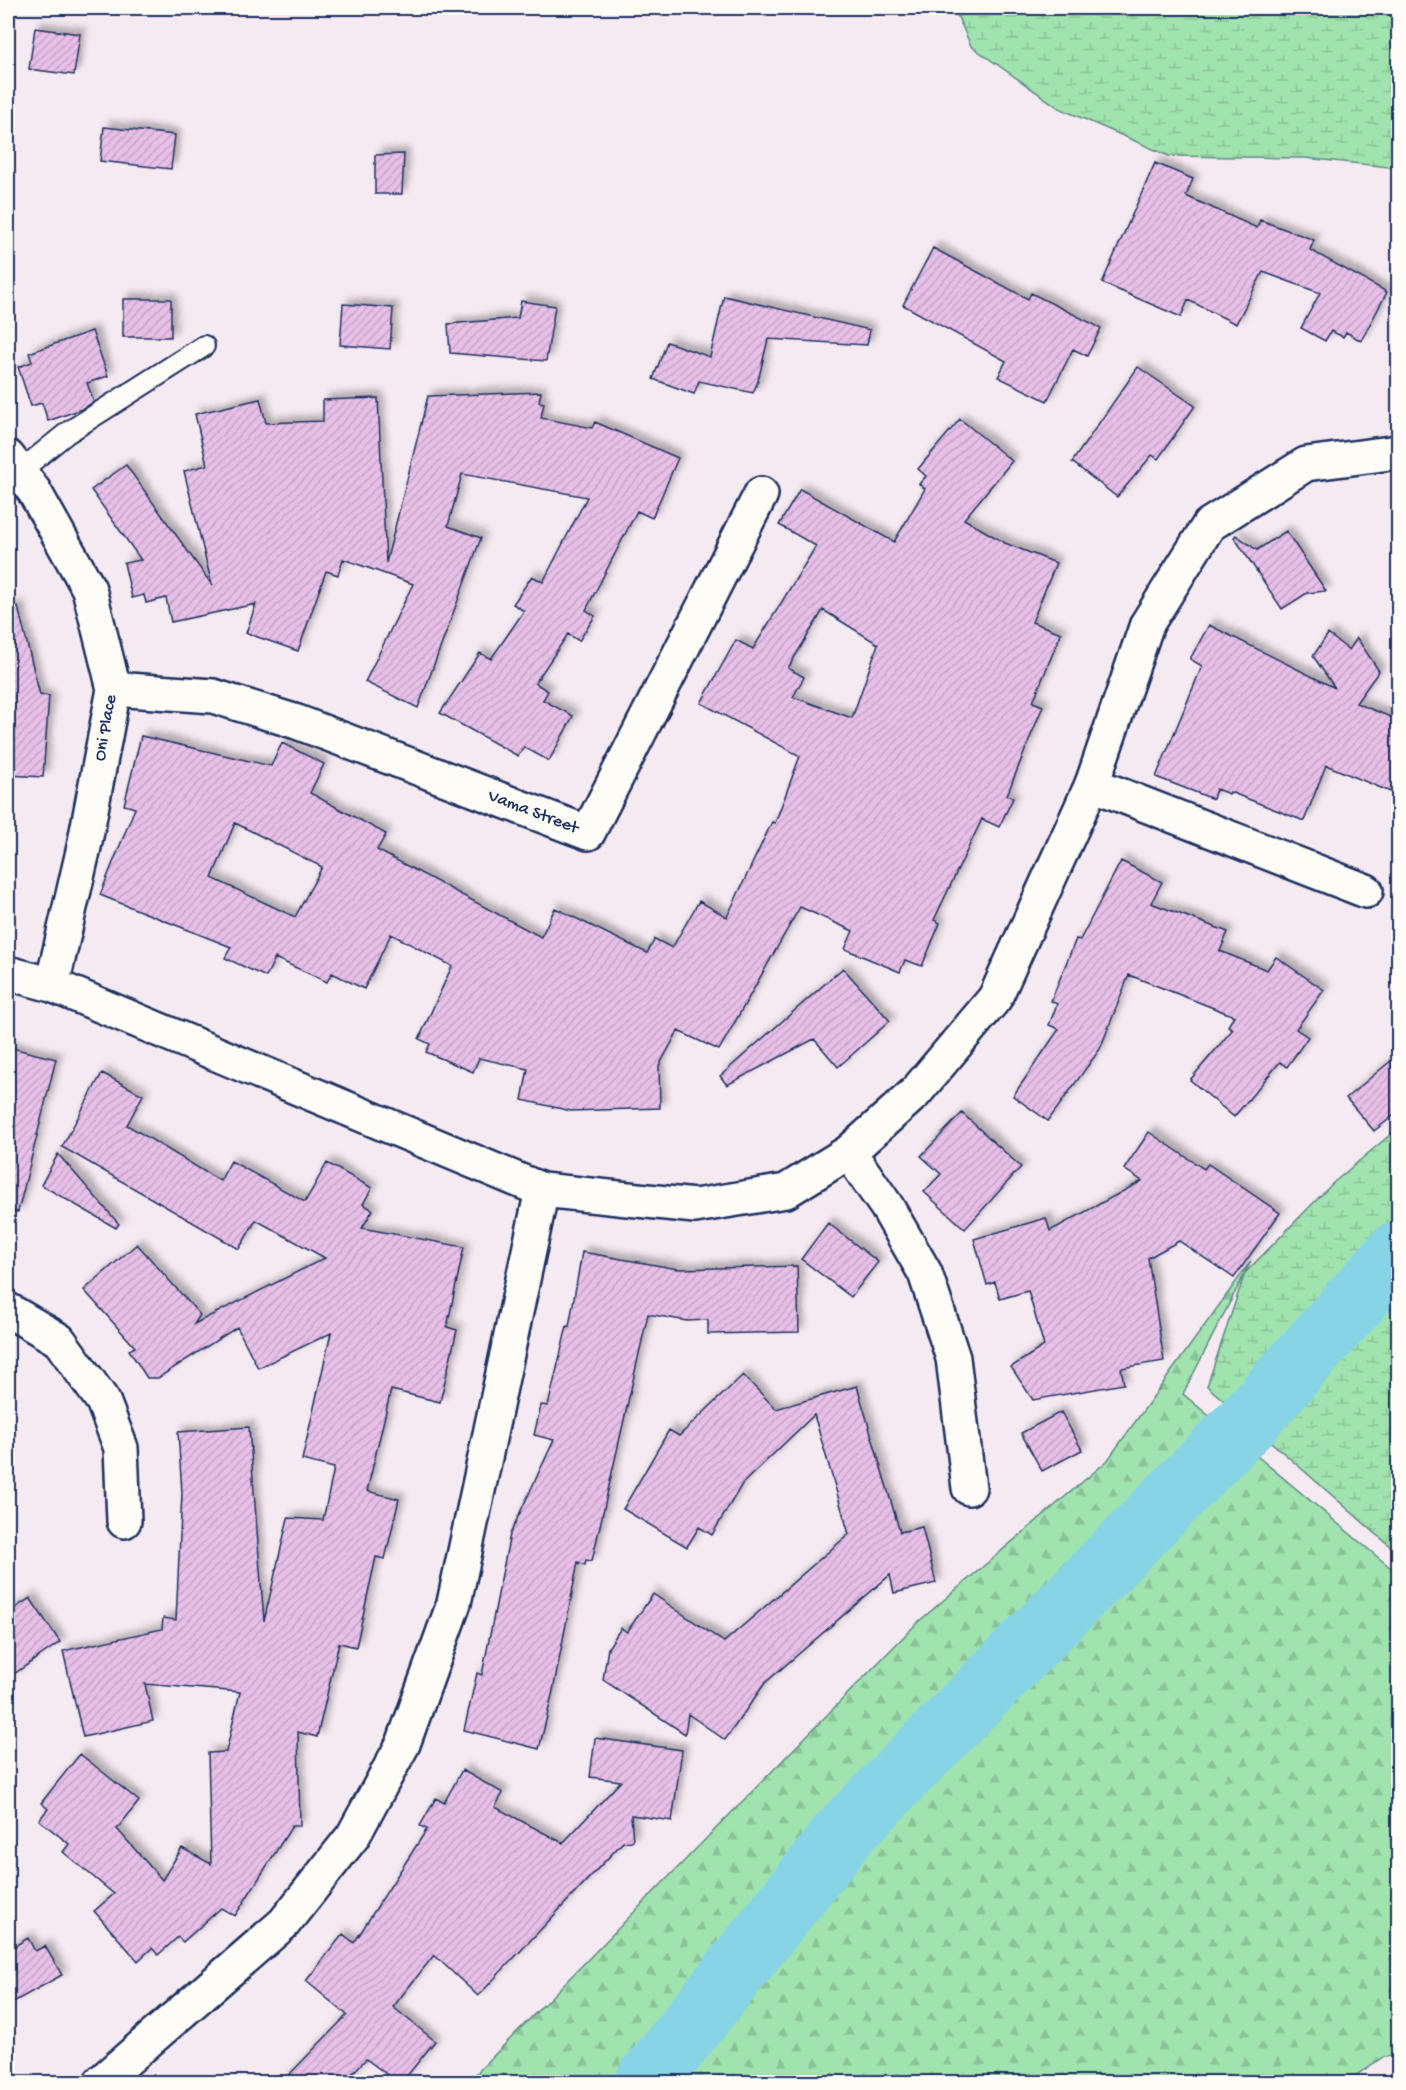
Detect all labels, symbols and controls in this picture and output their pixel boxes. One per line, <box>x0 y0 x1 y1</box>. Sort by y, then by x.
street label: Oni Place <box>90 693 122 763</box>
street label: Vama Street <box>484 785 583 839</box>

